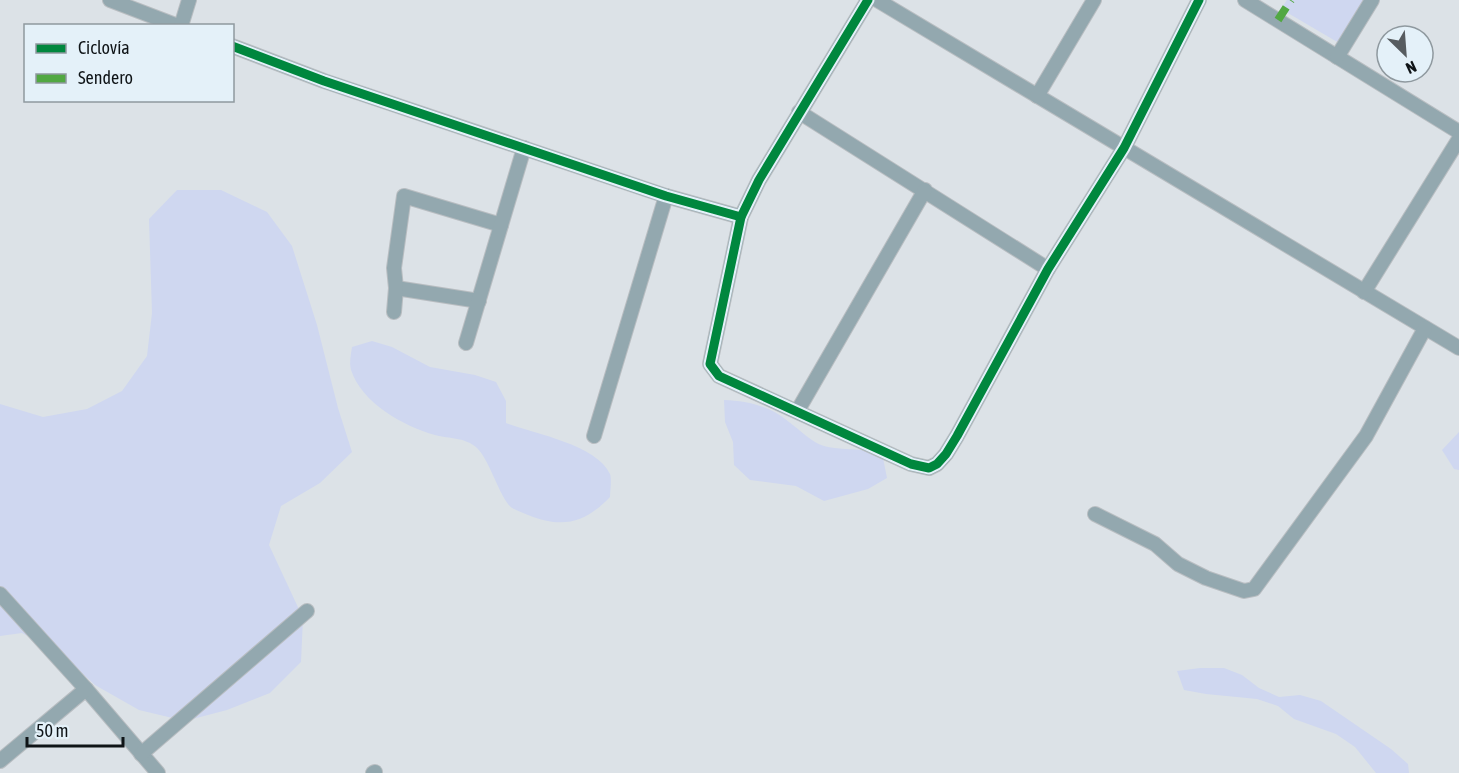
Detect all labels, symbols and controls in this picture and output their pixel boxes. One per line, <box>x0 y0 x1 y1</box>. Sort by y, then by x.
legend <box>24 24 234 102</box>
north arrow <box>1375 24 1435 84</box>
text: Ciclovía <box>78 37 130 58</box>
text: N <box>1403 57 1419 78</box>
text: Sendero <box>78 67 133 88</box>
scale bar <box>27 710 123 748</box>
text: 50 m <box>36 720 68 741</box>

